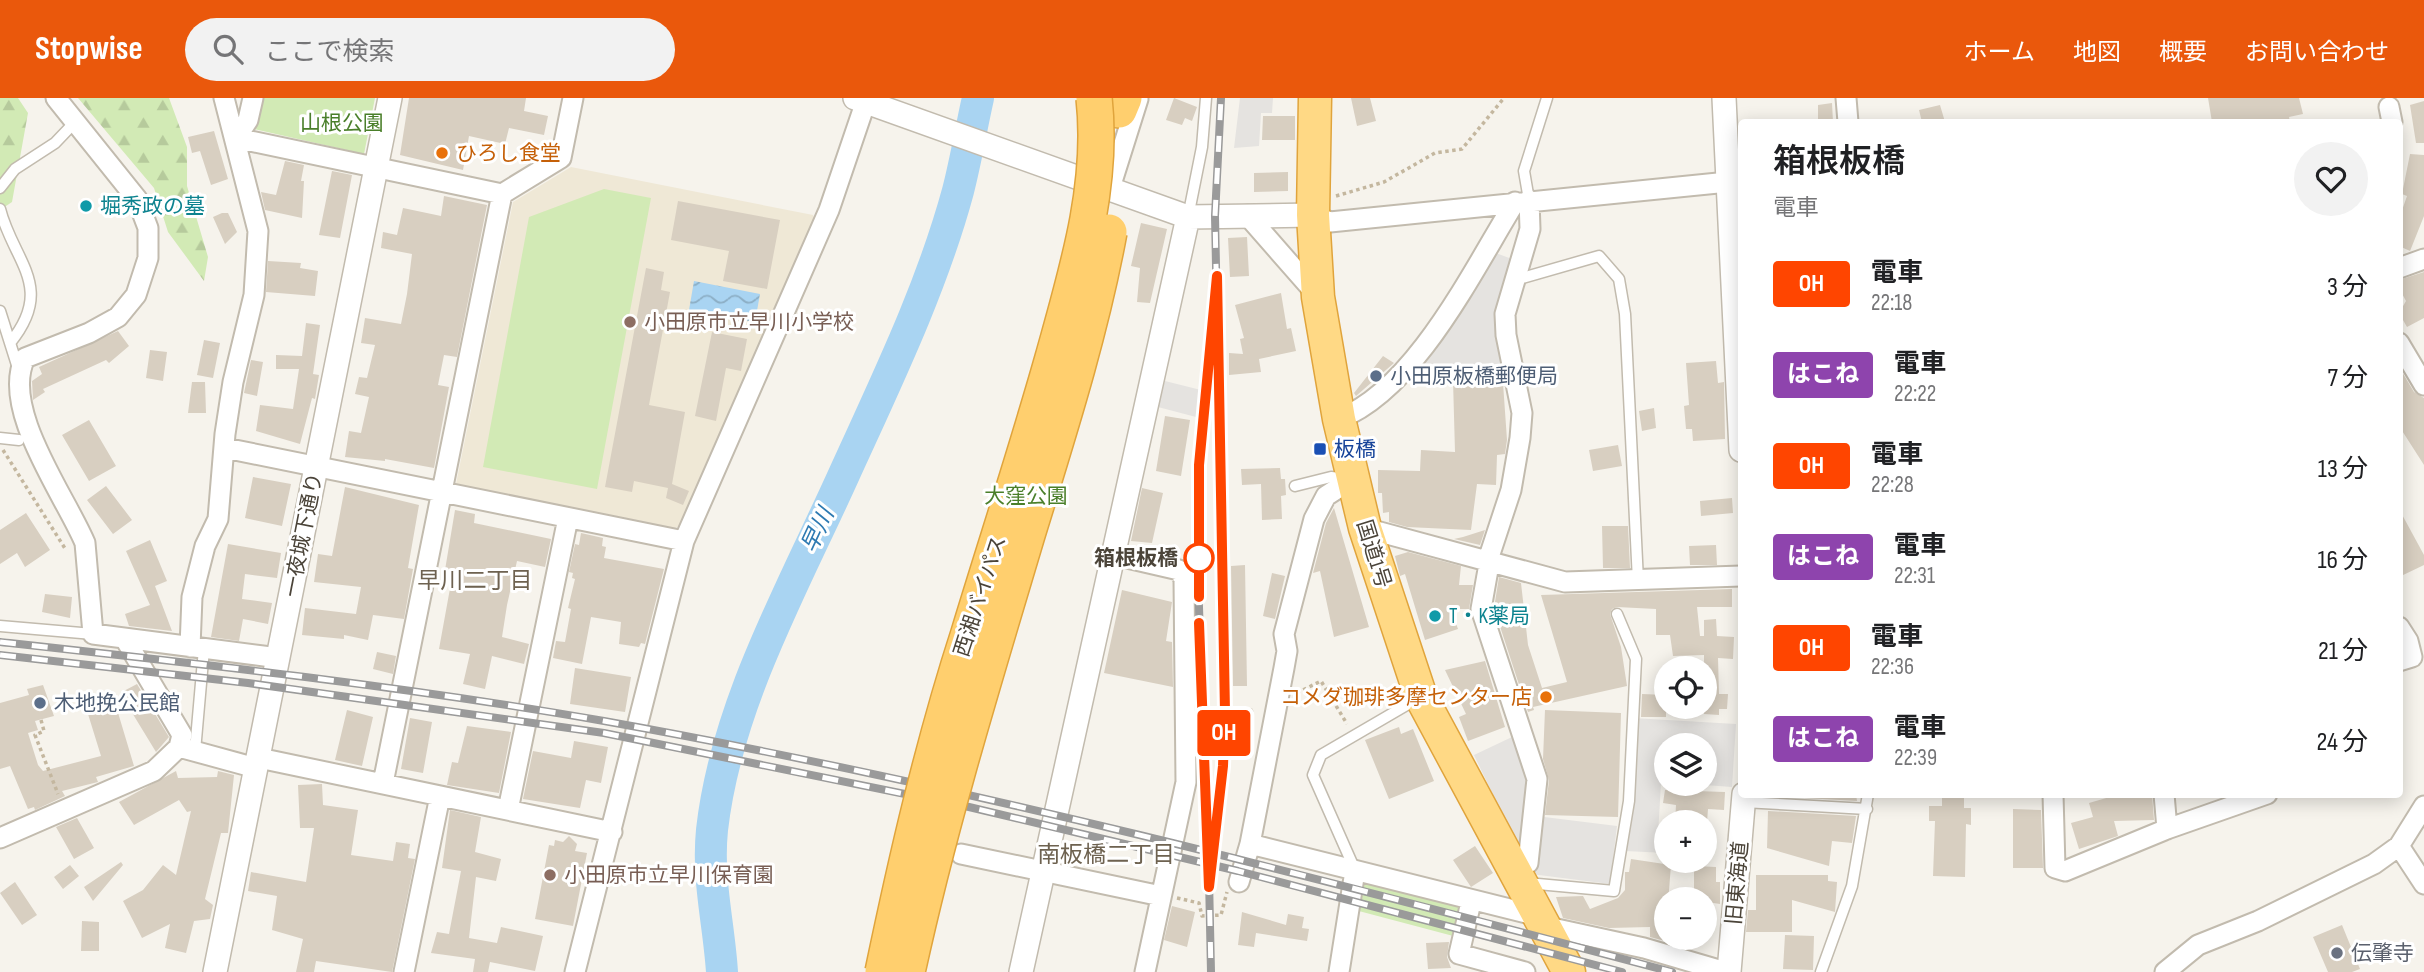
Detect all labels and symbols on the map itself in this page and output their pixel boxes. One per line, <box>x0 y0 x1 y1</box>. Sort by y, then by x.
park label: 山根公園 <box>300 111 384 136</box>
place label: ひろし食堂 <box>456 141 561 166</box>
marker: ひろし食堂 <box>434 145 450 161</box>
place label: 堀秀政の墓 <box>100 194 205 219</box>
marker: 堀秀政の墓 <box>78 198 94 214</box>
place label: 小田原市立早川小学校 <box>644 310 854 335</box>
marker: 小田原市立早川小学校 <box>622 314 638 330</box>
place label: 小田原板橋郵便局 <box>1390 364 1558 389</box>
marker: 小田原板橋郵便局 <box>1368 368 1384 384</box>
place label: 板橋 <box>1334 437 1376 462</box>
marker: 板橋 <box>1312 441 1328 457</box>
street label: 一夜城下通り <box>279 471 328 599</box>
park label: 大窪公園 <box>984 484 1068 509</box>
water label: 早川 <box>795 501 842 557</box>
street label: 国道1号 <box>1351 517 1396 591</box>
street label: 西湘バイパス <box>949 533 1012 660</box>
marker: 箱根板橋 <box>1184 543 1214 573</box>
place label: 箱根板橋 <box>1094 546 1178 571</box>
district label: 早川二丁目 <box>418 567 533 595</box>
place label: T・K薬局 <box>1449 604 1530 629</box>
marker: T・K薬局 <box>1427 608 1443 624</box>
place label: コメダ珈琲多摩センター店 <box>1280 685 1532 710</box>
marker: コメダ珈琲多摩センター店 <box>1538 689 1554 705</box>
place label: 木地挽公民館 <box>54 691 180 716</box>
marker: 木地挽公民館 <box>32 695 48 711</box>
line badge: OH <box>1192 710 1256 756</box>
street label: 旧東海道 <box>1721 840 1754 926</box>
district label: 南板橋二丁目 <box>1037 841 1175 869</box>
place label: 小田原市立早川保育園 <box>564 863 774 888</box>
marker: 小田原市立早川保育園 <box>542 867 558 883</box>
place label: 伝肇寺 <box>2351 941 2414 966</box>
marker: 伝肇寺 <box>2329 945 2345 961</box>

